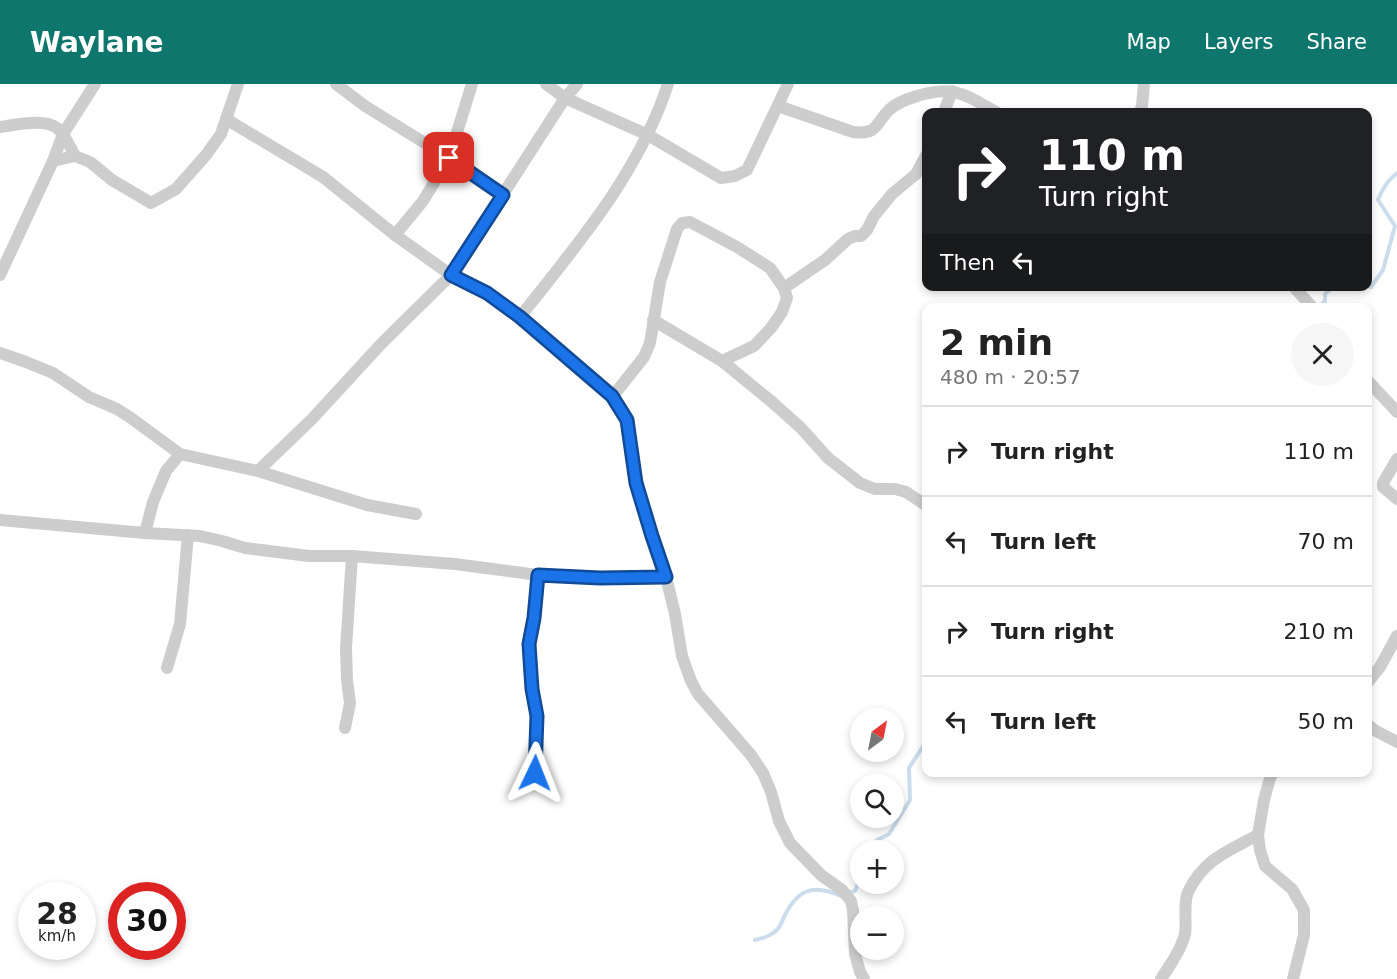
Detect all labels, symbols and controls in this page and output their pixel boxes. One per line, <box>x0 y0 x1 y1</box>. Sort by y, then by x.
text: Waylane <box>30 26 164 59</box>
text: Map <box>1127 30 1171 54</box>
text: Layers <box>1204 30 1273 54</box>
text: Share <box>1306 30 1367 54</box>
text: 110 m <box>1039 131 1185 180</box>
pin <box>423 132 474 183</box>
icon: right <box>940 132 1018 210</box>
icon: arrive <box>432 141 465 174</box>
text: Turn right <box>1039 181 1168 212</box>
icon: left <box>1007 246 1040 279</box>
text: Then <box>940 250 995 275</box>
text: 2 min <box>940 322 1053 363</box>
button: close <box>1291 323 1354 386</box>
text: 480 m · 20:57 <box>940 365 1081 389</box>
icon: right <box>940 435 973 468</box>
text: Turn right <box>991 439 1114 464</box>
text: 110 m <box>1284 439 1354 464</box>
icon: left <box>940 525 973 558</box>
text: Turn left <box>991 529 1096 554</box>
text: 70 m <box>1298 529 1354 554</box>
icon: right <box>940 615 973 648</box>
text: Turn right <box>991 619 1114 644</box>
text: 210 m <box>1284 619 1354 644</box>
icon: left <box>940 705 973 738</box>
north arrow <box>850 708 904 762</box>
map controls <box>850 708 904 960</box>
text: Turn left <box>991 709 1096 734</box>
text: 50 m <box>1298 709 1354 734</box>
position arrow <box>503 741 567 805</box>
button: search <box>850 774 904 828</box>
button: + <box>850 840 904 894</box>
speed limit sign: 30 <box>108 882 186 960</box>
text: 28 <box>36 896 78 931</box>
button: − <box>850 906 904 960</box>
text: km/h <box>38 927 76 945</box>

